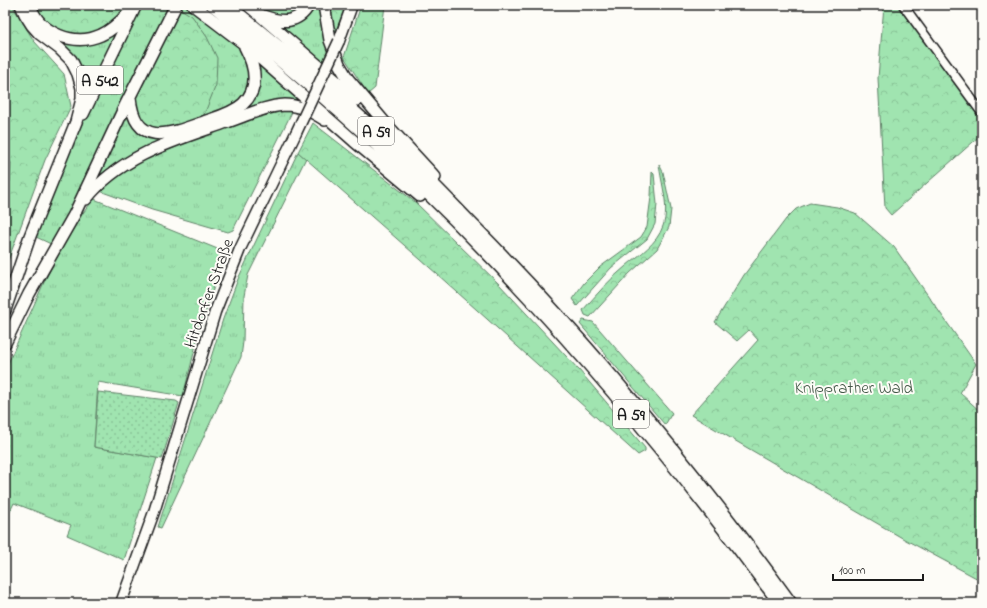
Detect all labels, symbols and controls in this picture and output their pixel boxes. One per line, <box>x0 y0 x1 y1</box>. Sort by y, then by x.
road number: A 542 <box>77 66 123 94</box>
road number: A 59 <box>358 117 394 145</box>
street label: Hitdorfer Straße <box>178 235 241 352</box>
park label: Knipprather Wald <box>795 376 914 401</box>
road number: A 59 <box>613 400 649 428</box>
scale bar <box>833 556 923 582</box>
text: 100 m <box>839 562 866 580</box>

